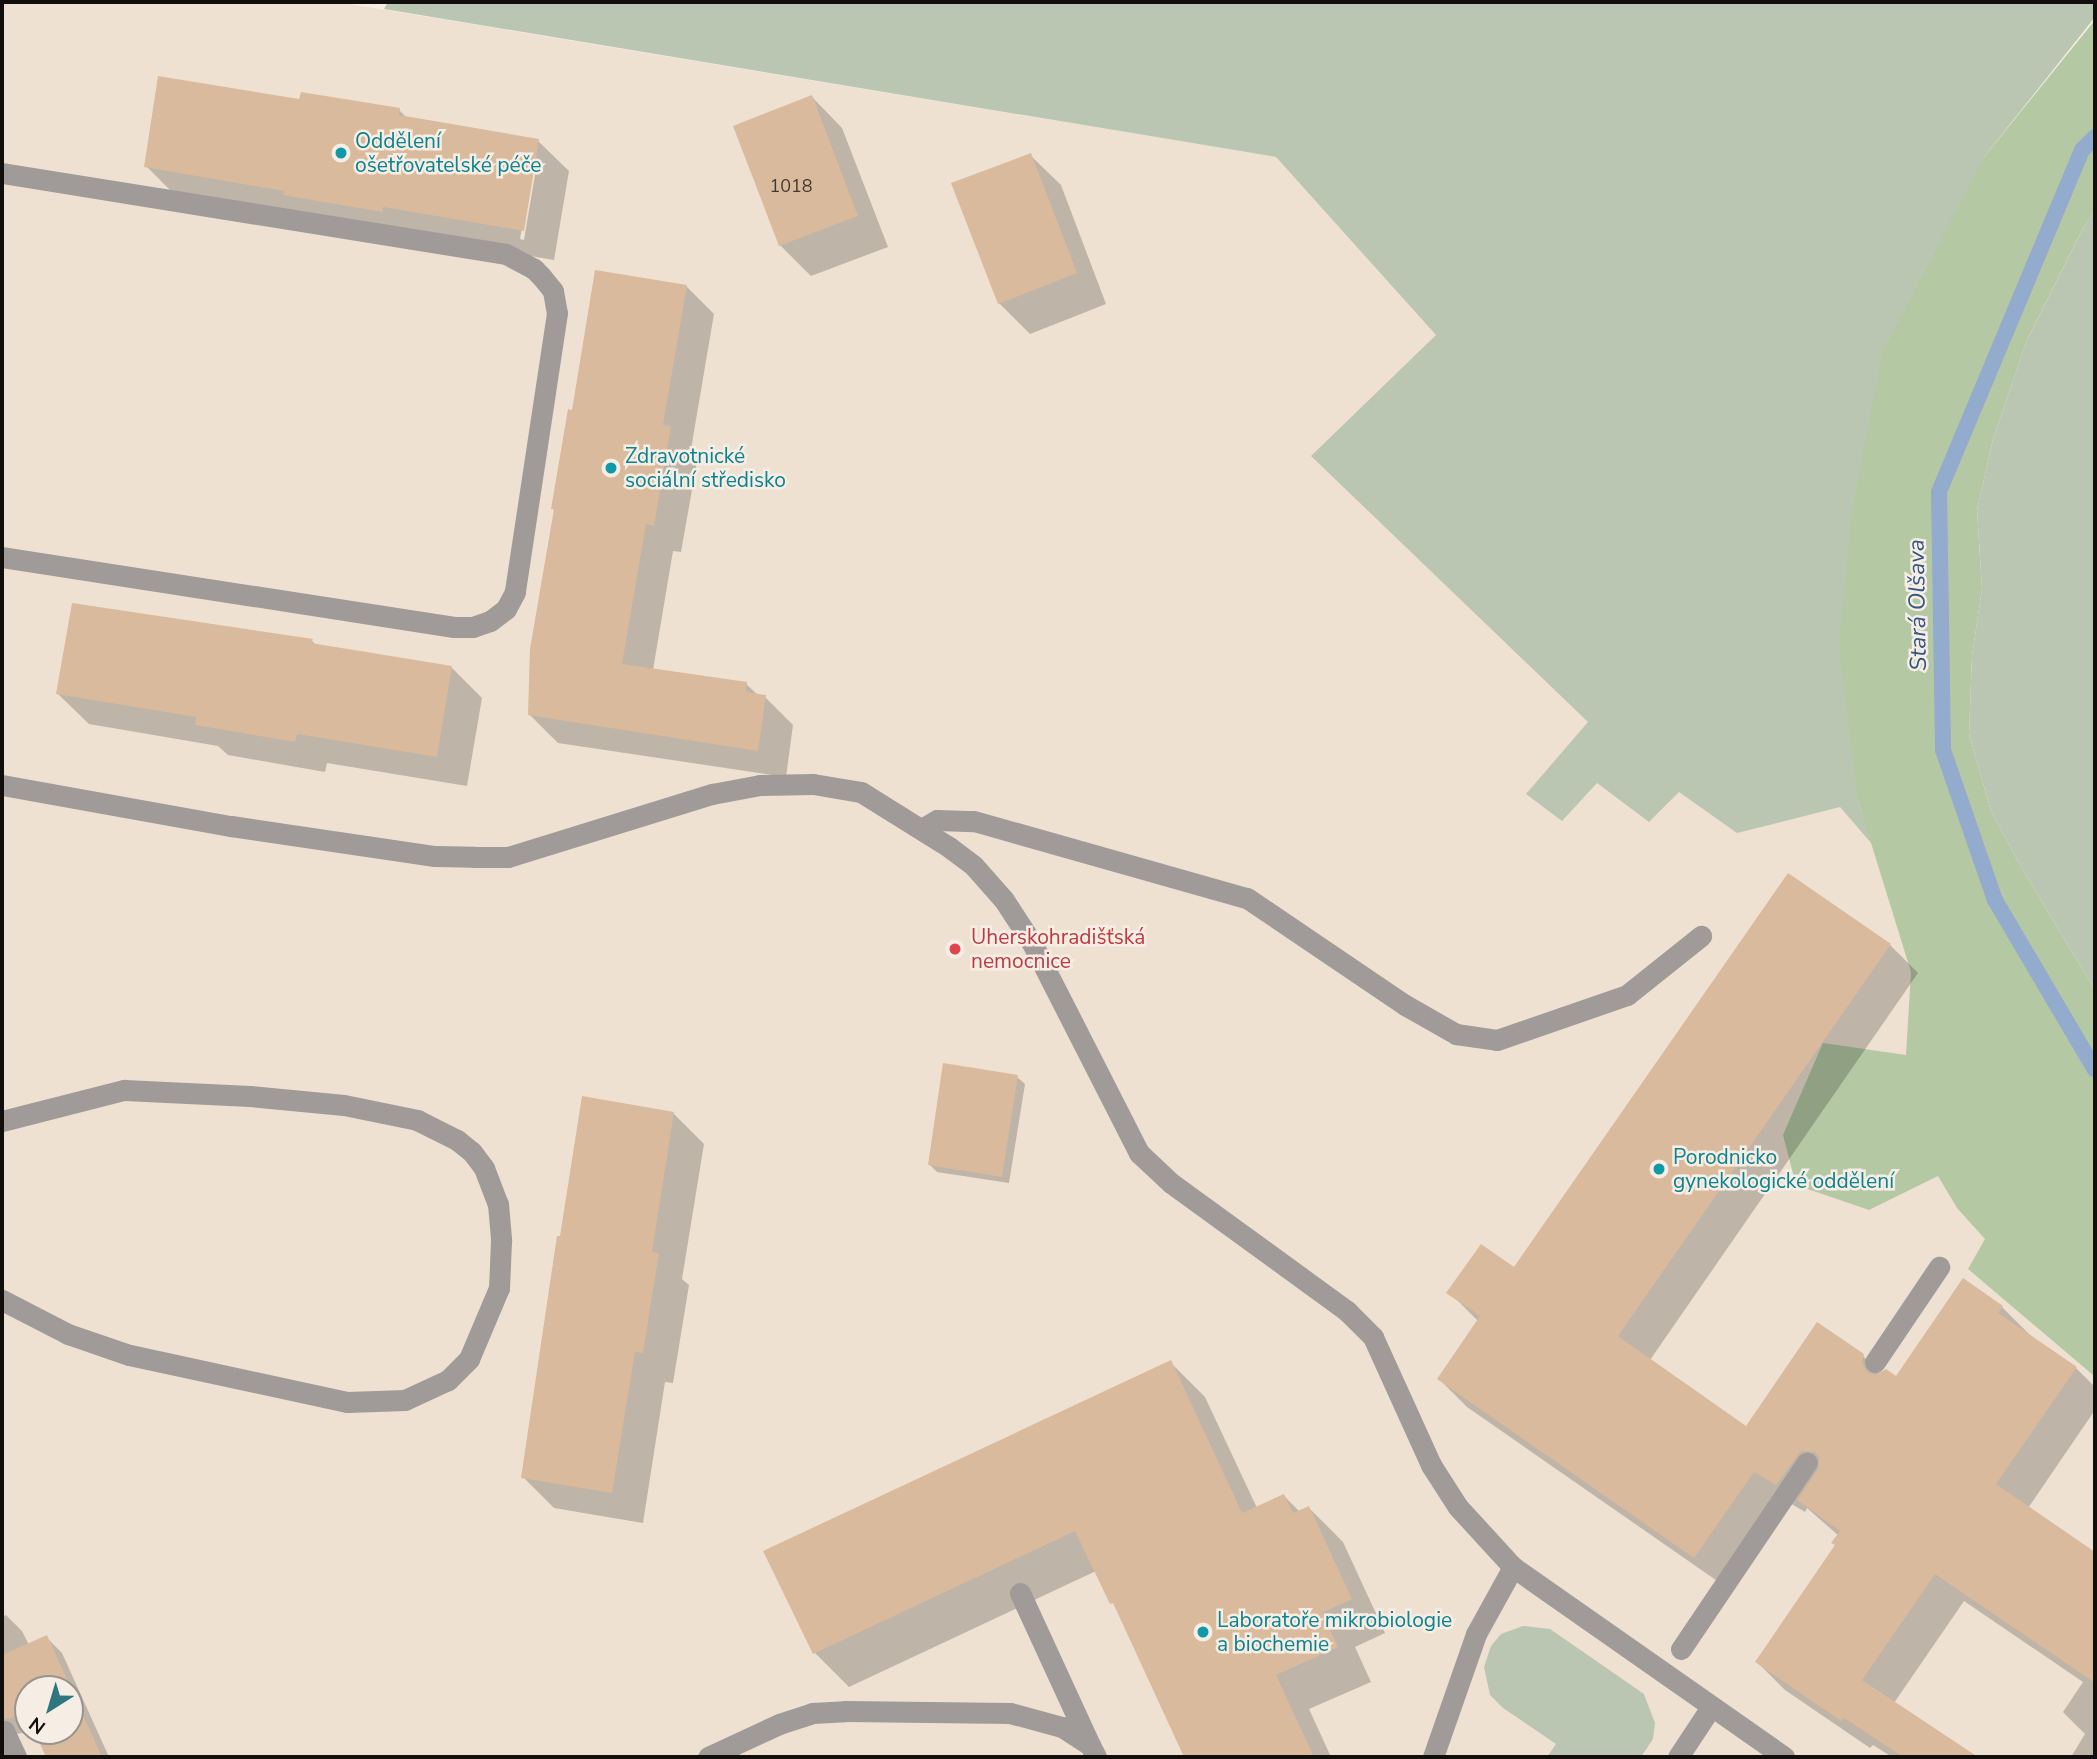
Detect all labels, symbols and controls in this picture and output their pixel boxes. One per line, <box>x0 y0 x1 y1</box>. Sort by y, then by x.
place label: Oddělení ošetřovatelské péče <box>355 128 541 178</box>
marker: Oddělení ošetřovatelské péče <box>333 145 349 161</box>
house number: 1018 <box>769 175 813 197</box>
place label: Zdravotnické sociální středisko <box>625 443 786 493</box>
marker: Zdravotnické sociální středisko <box>603 460 619 476</box>
water label: Stará Olšava <box>1903 539 1933 671</box>
place label: Uherskohradišťská nemocnice <box>971 924 1145 974</box>
marker: Uherskohradišťská nemocnice <box>945 939 965 959</box>
place label: Porodnicko gynekologické oddělení <box>1673 1144 1894 1194</box>
marker: Porodnicko gynekologické oddělení <box>1651 1161 1667 1177</box>
place label: Laboratoře mikrobiologie a biochemie <box>1217 1607 1452 1657</box>
marker: Laboratoře mikrobiologie a biochemie <box>1195 1624 1211 1640</box>
north arrow <box>14 1675 84 1745</box>
text: N <box>24 1711 51 1740</box>

